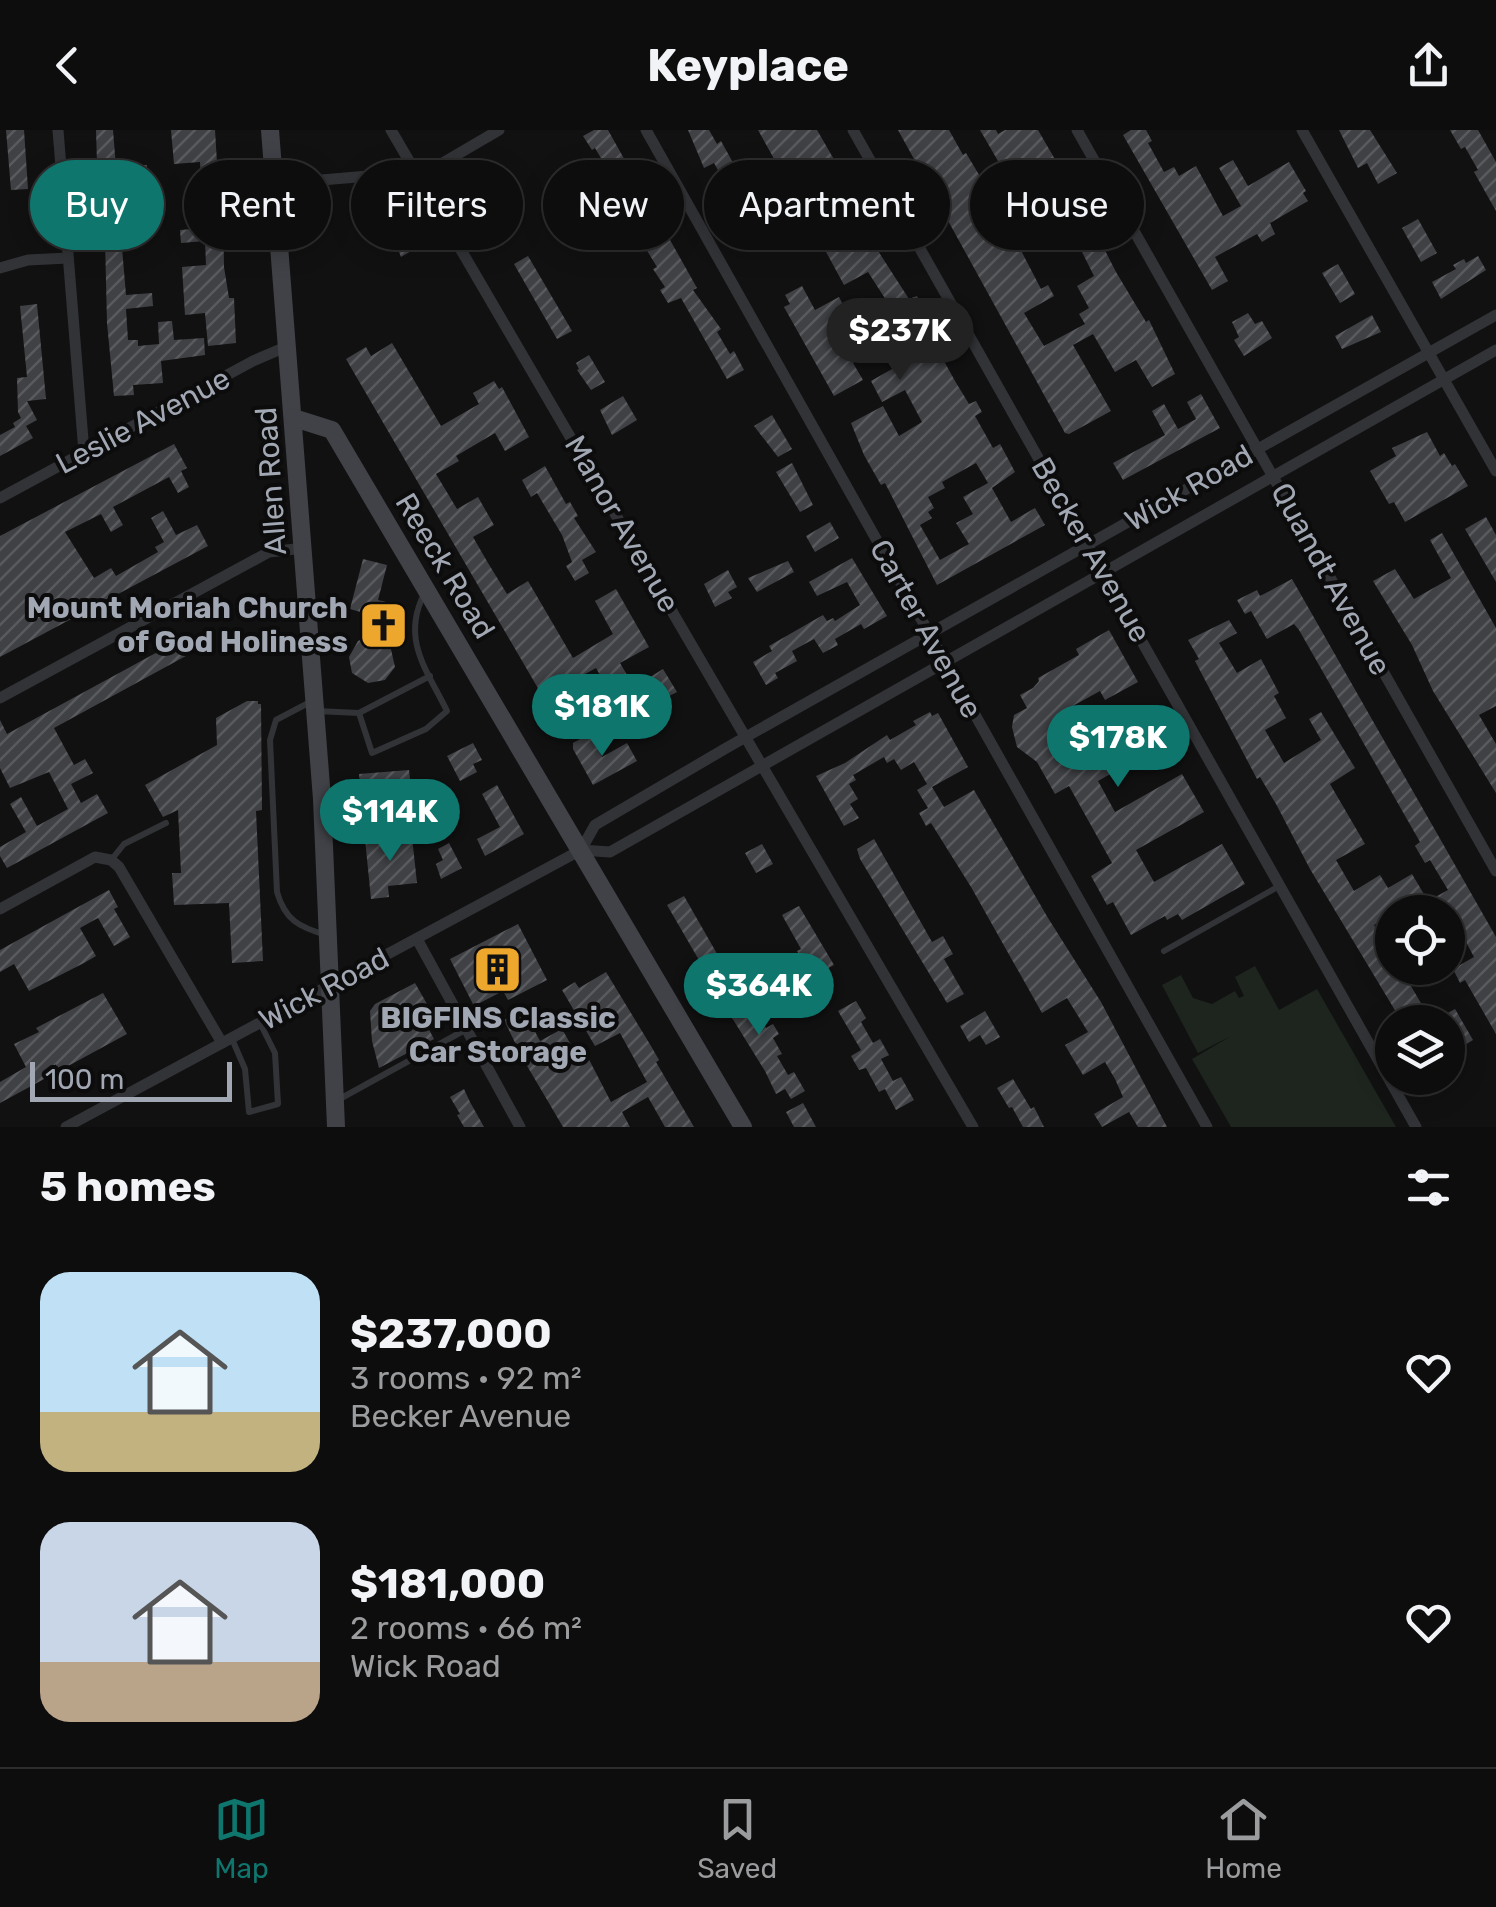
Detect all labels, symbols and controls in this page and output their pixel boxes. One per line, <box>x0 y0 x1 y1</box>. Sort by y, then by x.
icon: back <box>40 38 95 93</box>
icon: share <box>1401 38 1456 93</box>
text: Keyplace <box>647 39 849 92</box>
chip: Buy <box>30 160 164 250</box>
chip: Rent <box>184 160 331 250</box>
chip: Filters <box>351 160 523 250</box>
chip: New <box>543 160 684 250</box>
chip: Apartment <box>704 160 950 250</box>
chip: House <box>970 160 1144 250</box>
pin: $237K <box>830 298 970 383</box>
text: $237K <box>849 311 951 349</box>
street label: Leslie Avenue <box>50 360 236 482</box>
street label: Allen Road <box>248 406 294 556</box>
street label: Manor Avenue <box>557 429 687 619</box>
street label: Wick Road <box>1119 437 1259 539</box>
street label: Becker Avenue <box>1024 451 1158 649</box>
street label: Quandt Avenue <box>1263 477 1399 681</box>
street label: Reeck Road <box>388 487 502 645</box>
street label: Carter Avenue <box>862 533 990 725</box>
place label: Mount Moriah Church of God Holiness <box>27 590 348 660</box>
church icon: Mount Moriah Church of God Holiness <box>357 599 409 651</box>
pin: $181K <box>532 674 672 759</box>
text: $181K <box>554 687 650 725</box>
pin: $178K <box>1048 705 1188 790</box>
text: $178K <box>1069 718 1167 756</box>
pin: $114K <box>320 779 460 864</box>
text: $114K <box>342 792 438 830</box>
map controls <box>1375 895 1465 1095</box>
button: locate <box>1375 895 1465 985</box>
street label: Wick Road <box>253 940 395 1038</box>
building icon: BIGFINS Classic Car Storage <box>472 943 524 995</box>
pin: $364K <box>689 953 829 1038</box>
text: $364K <box>706 966 812 1004</box>
place label: BIGFINS Classic Car Storage <box>380 1000 616 1070</box>
button: layers <box>1375 1005 1465 1095</box>
scale bar <box>30 1057 232 1101</box>
text: 100 m <box>45 1063 124 1096</box>
icon: filters <box>1401 1160 1456 1215</box>
text: 5 homes <box>40 1162 216 1212</box>
text: $237,000 <box>350 1309 552 1359</box>
icon: home <box>120 1312 240 1432</box>
icon: heart <box>1401 1345 1456 1400</box>
text: 3 rooms · 92 m² <box>350 1359 582 1397</box>
text: Becker Avenue <box>350 1397 571 1435</box>
text: $181,000 <box>350 1559 545 1609</box>
icon: home <box>120 1562 240 1682</box>
icon: heart <box>1401 1595 1456 1650</box>
text: 2 rooms · 66 m² <box>350 1609 582 1647</box>
text: Wick Road <box>350 1647 501 1685</box>
tab: Map <box>214 1792 269 1885</box>
tab: Saved <box>697 1792 777 1885</box>
tab: Home <box>1205 1792 1282 1885</box>

